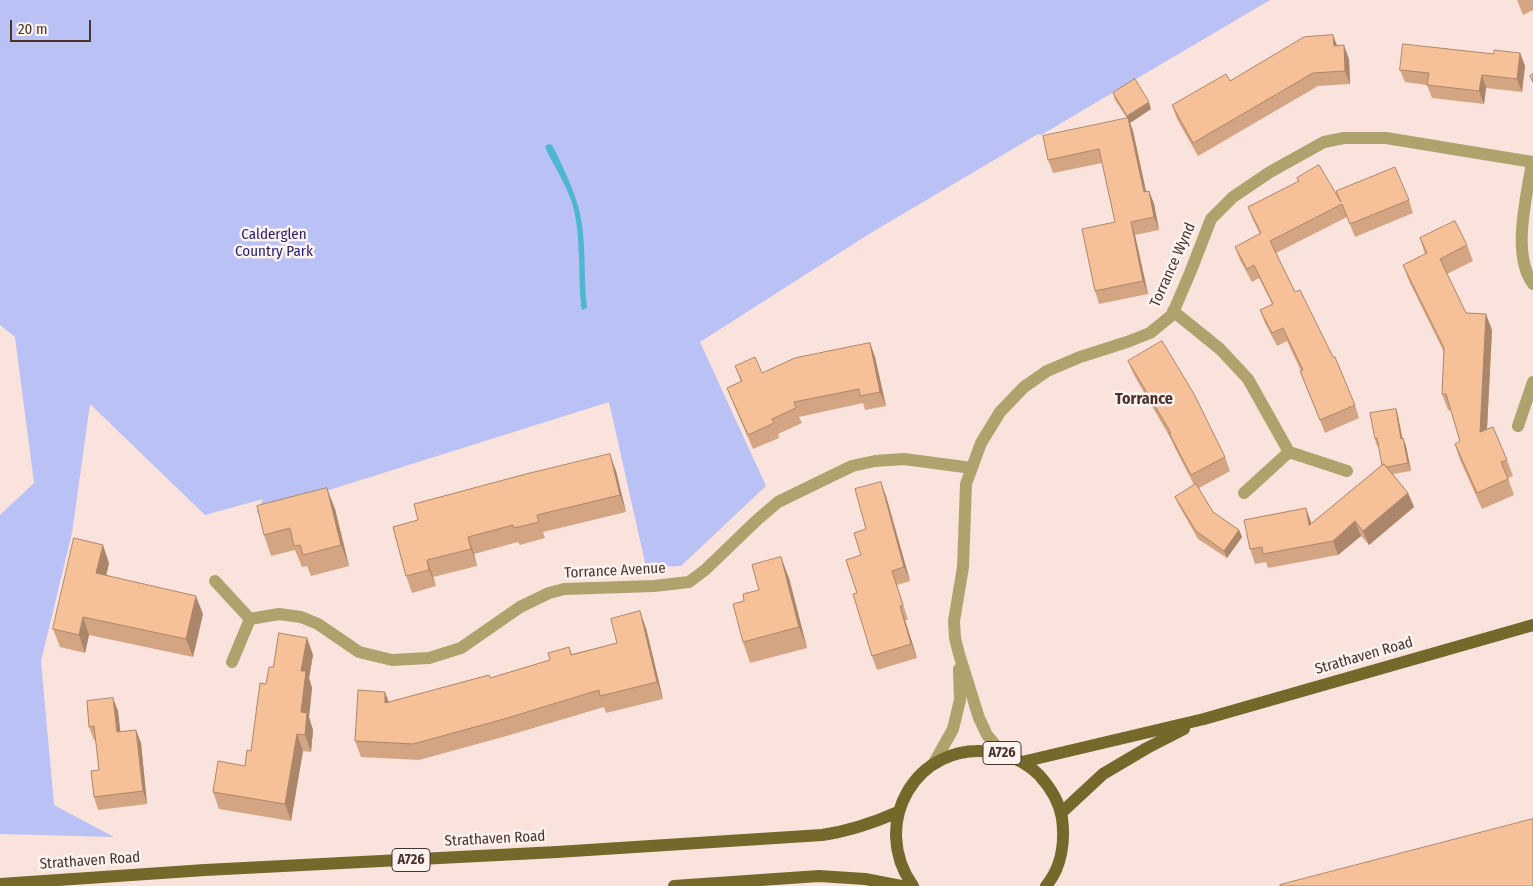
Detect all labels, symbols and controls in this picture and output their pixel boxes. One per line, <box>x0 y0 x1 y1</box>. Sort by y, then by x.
scale bar <box>12 10 94 42</box>
text: 20 m <box>18 20 48 38</box>
street label: Torrance Wynd <box>1146 220 1200 310</box>
park label: Calderglen Country Park <box>235 226 313 261</box>
district label: Torrance <box>1115 390 1173 410</box>
street label: Torrance Avenue <box>564 559 666 583</box>
street label: Strathaven Road <box>1313 633 1415 679</box>
road number: A726 <box>983 741 1021 764</box>
street label: Strathaven Road <box>444 827 546 851</box>
road number: A726 <box>392 848 430 872</box>
street label: Strathaven Road <box>39 849 141 873</box>

